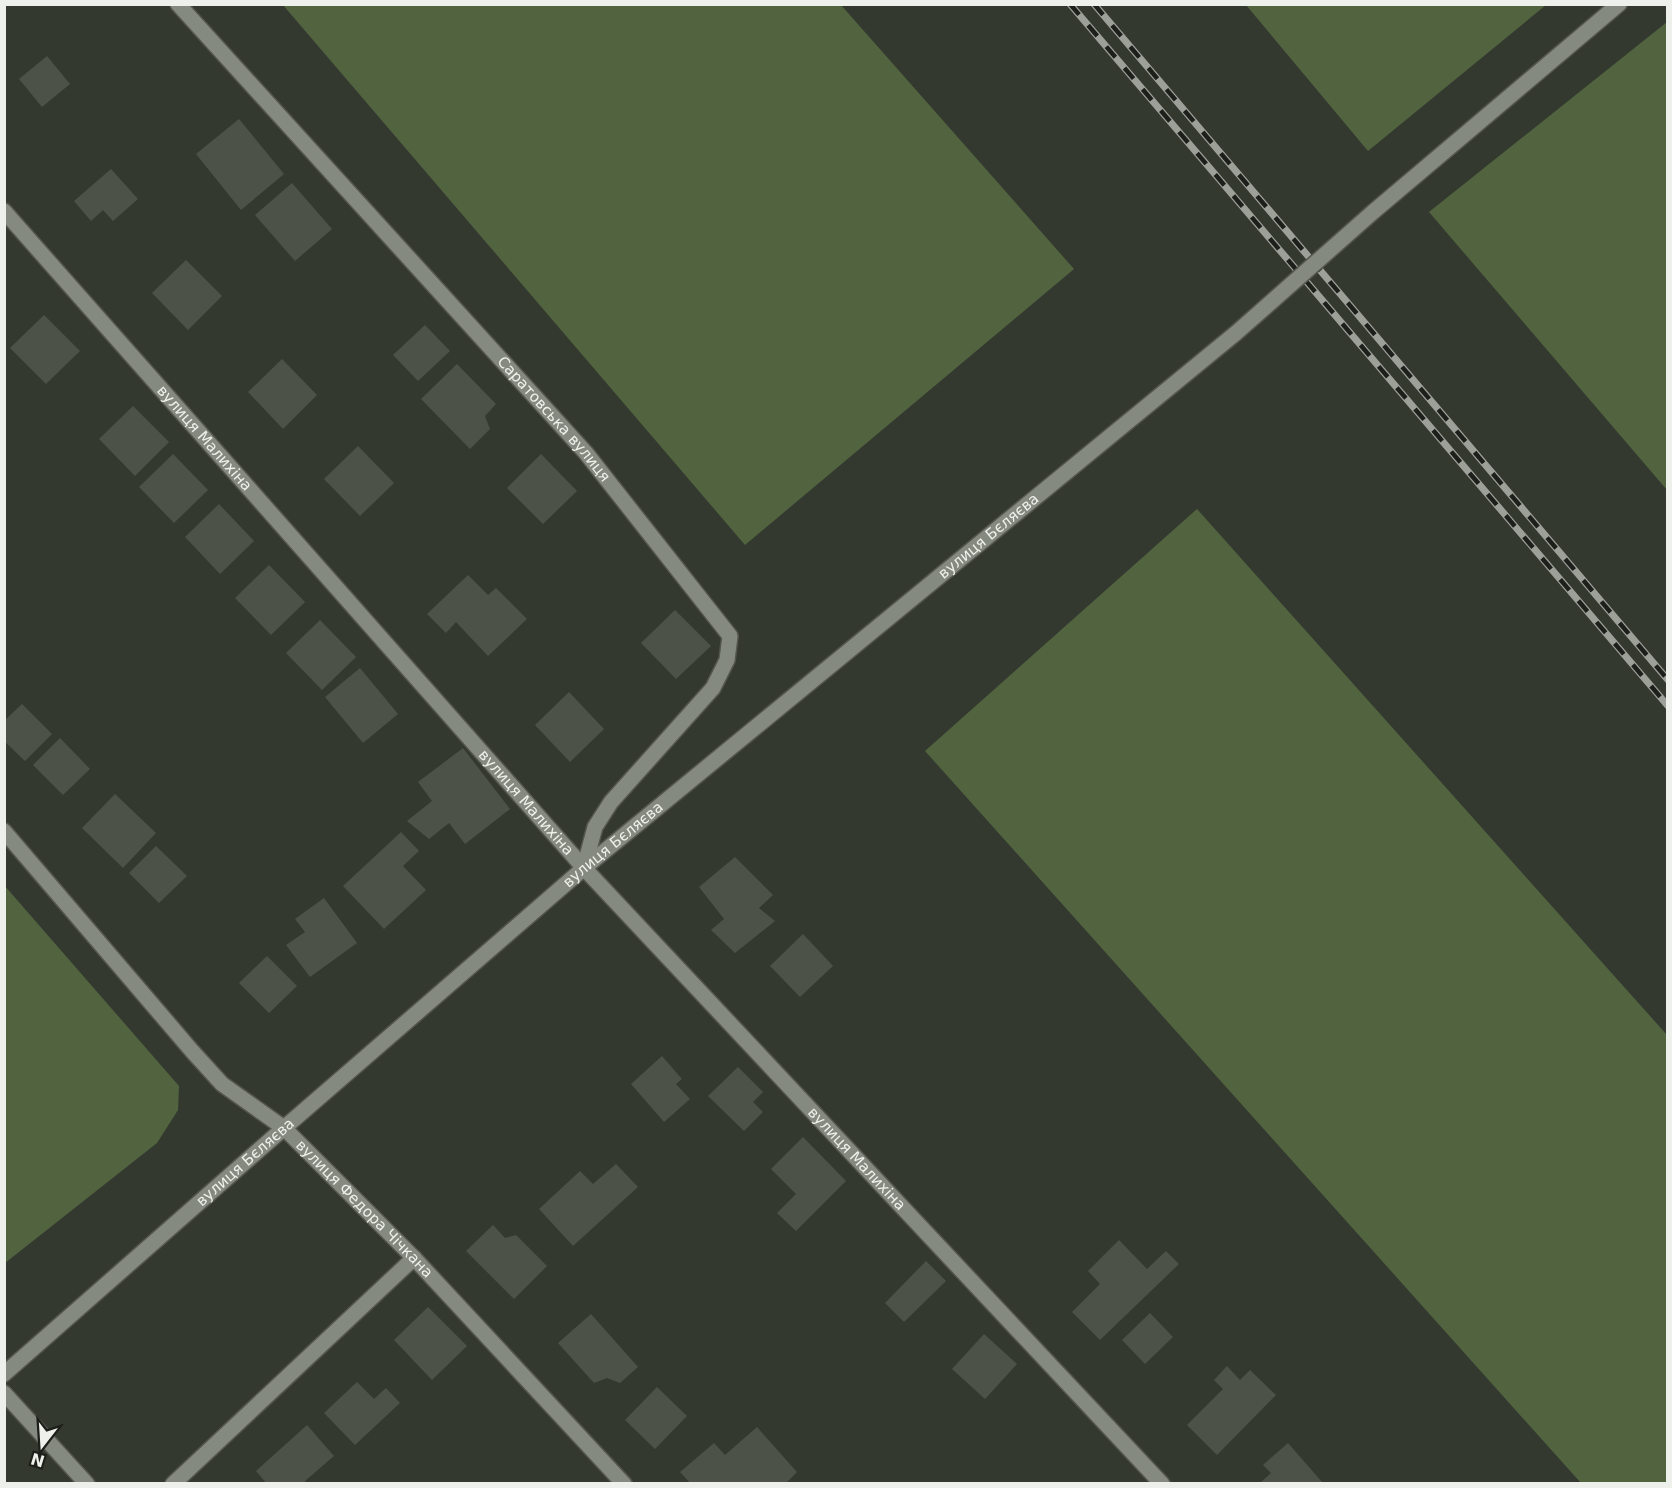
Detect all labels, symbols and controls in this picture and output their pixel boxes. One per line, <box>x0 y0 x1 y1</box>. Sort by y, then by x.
street label: Саратовська вулиця <box>494 353 614 485</box>
street label: вулиця Малихіна <box>153 382 256 495</box>
street label: вулиця Бєляєва <box>935 490 1042 583</box>
street label: вулиця Малихіна <box>475 746 577 859</box>
street label: вулиця Бєляєва <box>559 798 667 891</box>
street label: вулиця Малихіна <box>804 1103 909 1214</box>
street label: вулиця Бєляєва <box>192 1114 298 1210</box>
street label: вулиця Федора Чічкана <box>292 1136 437 1281</box>
north arrow <box>12 1416 72 1476</box>
text: N <box>29 1449 47 1471</box>

